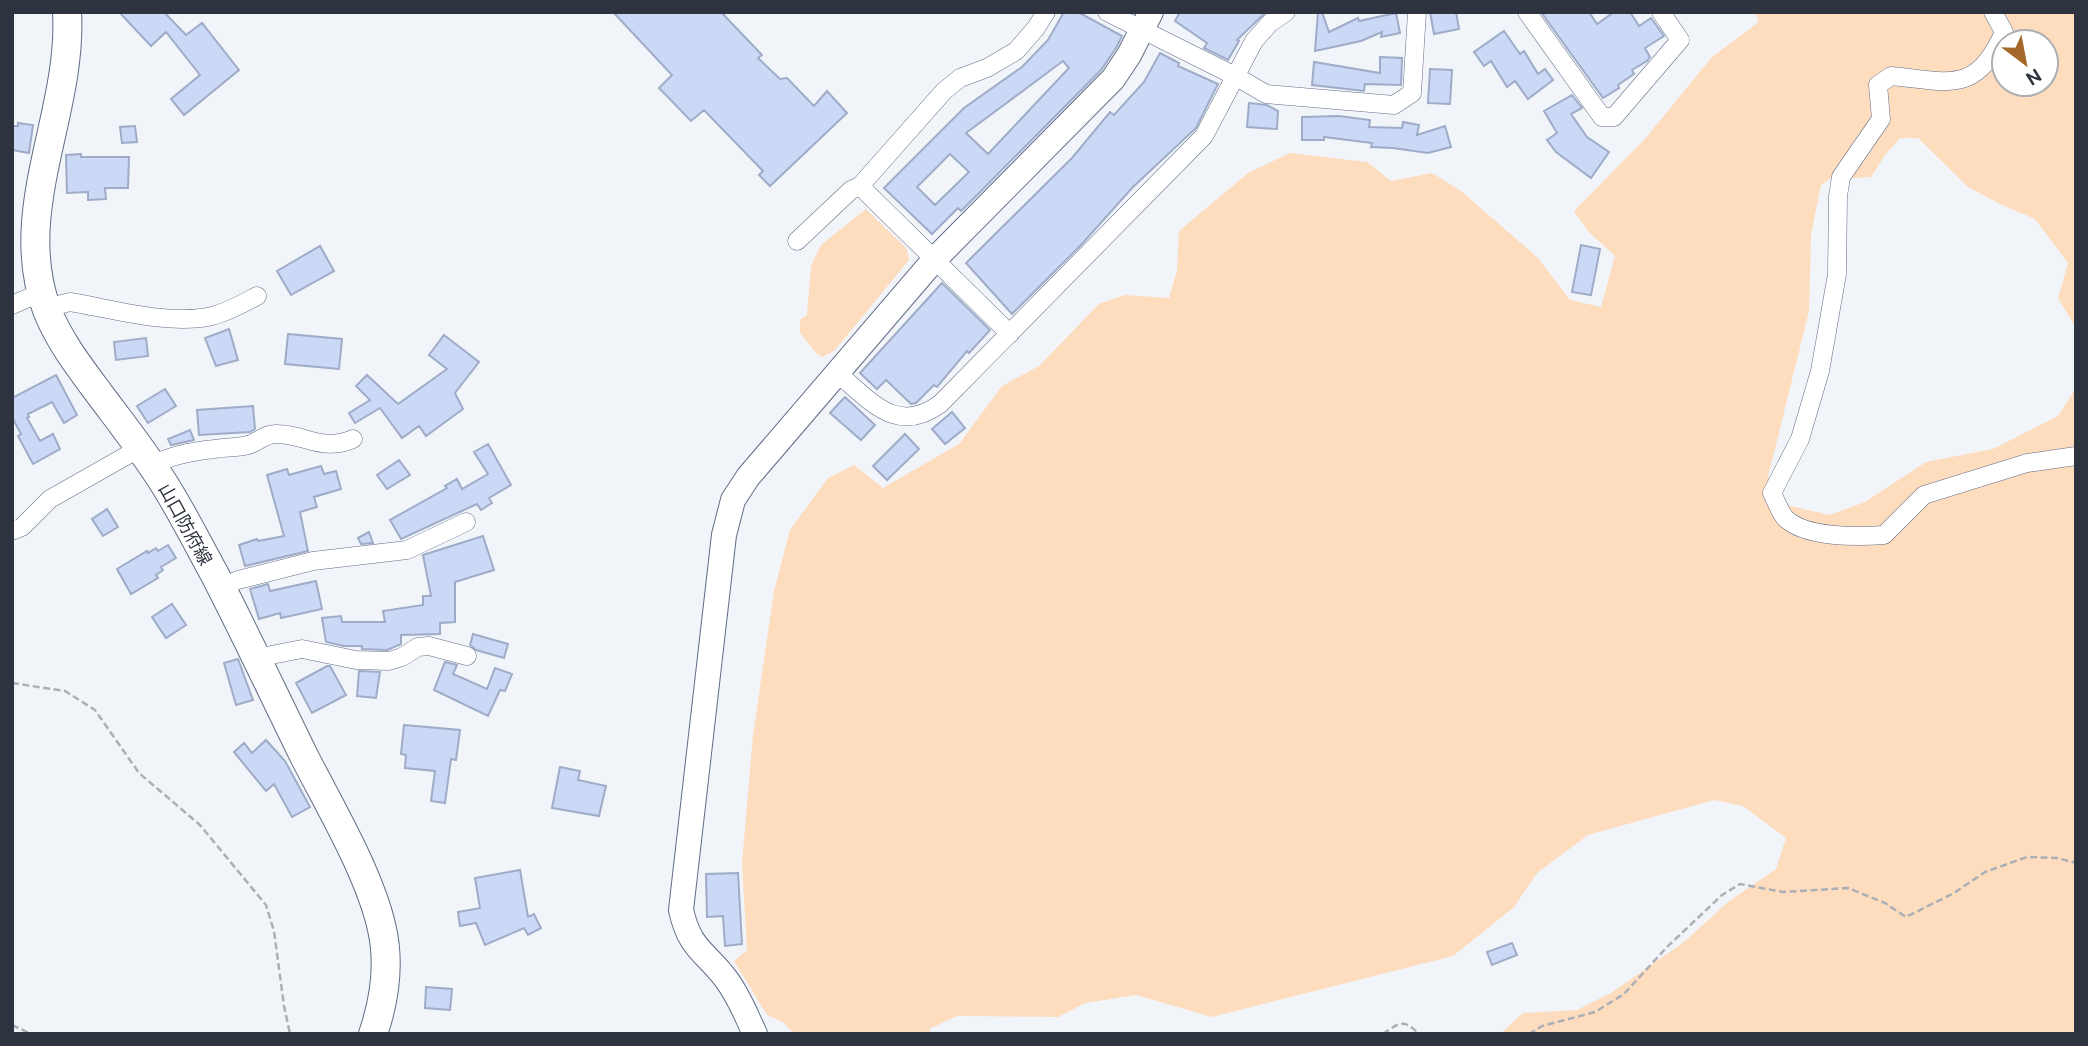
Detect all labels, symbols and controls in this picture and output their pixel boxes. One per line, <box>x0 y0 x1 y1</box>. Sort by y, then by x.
north arrow <box>1990 28 2060 98</box>
text: N <box>2022 64 2046 91</box>
street label: 山口防府線 <box>155 480 217 568</box>

